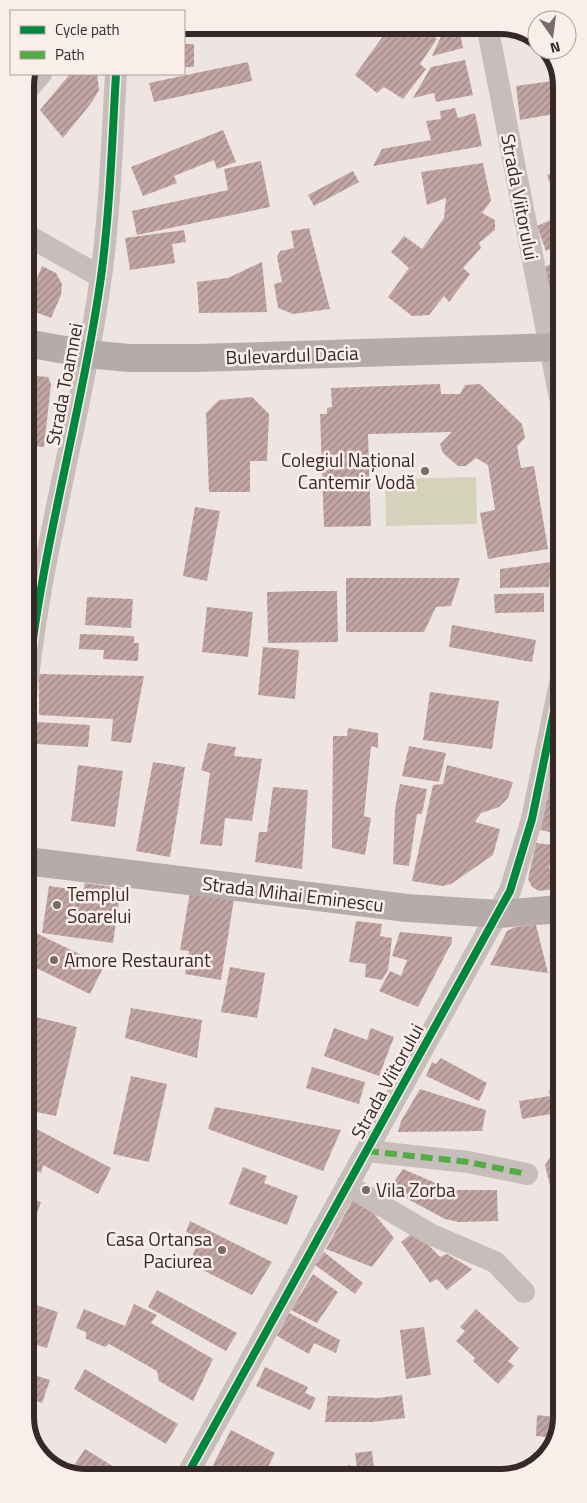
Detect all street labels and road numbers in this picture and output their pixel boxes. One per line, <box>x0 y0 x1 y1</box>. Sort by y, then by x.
street label: Strada Viitorului <box>494 131 547 263</box>
street label: Strada Toamnei <box>37 320 90 448</box>
street label: Bulevardul Dacia <box>225 338 359 371</box>
street label: Strada Mihai Eminescu <box>201 868 385 919</box>
street label: Strada Viitorului <box>343 1018 430 1144</box>

